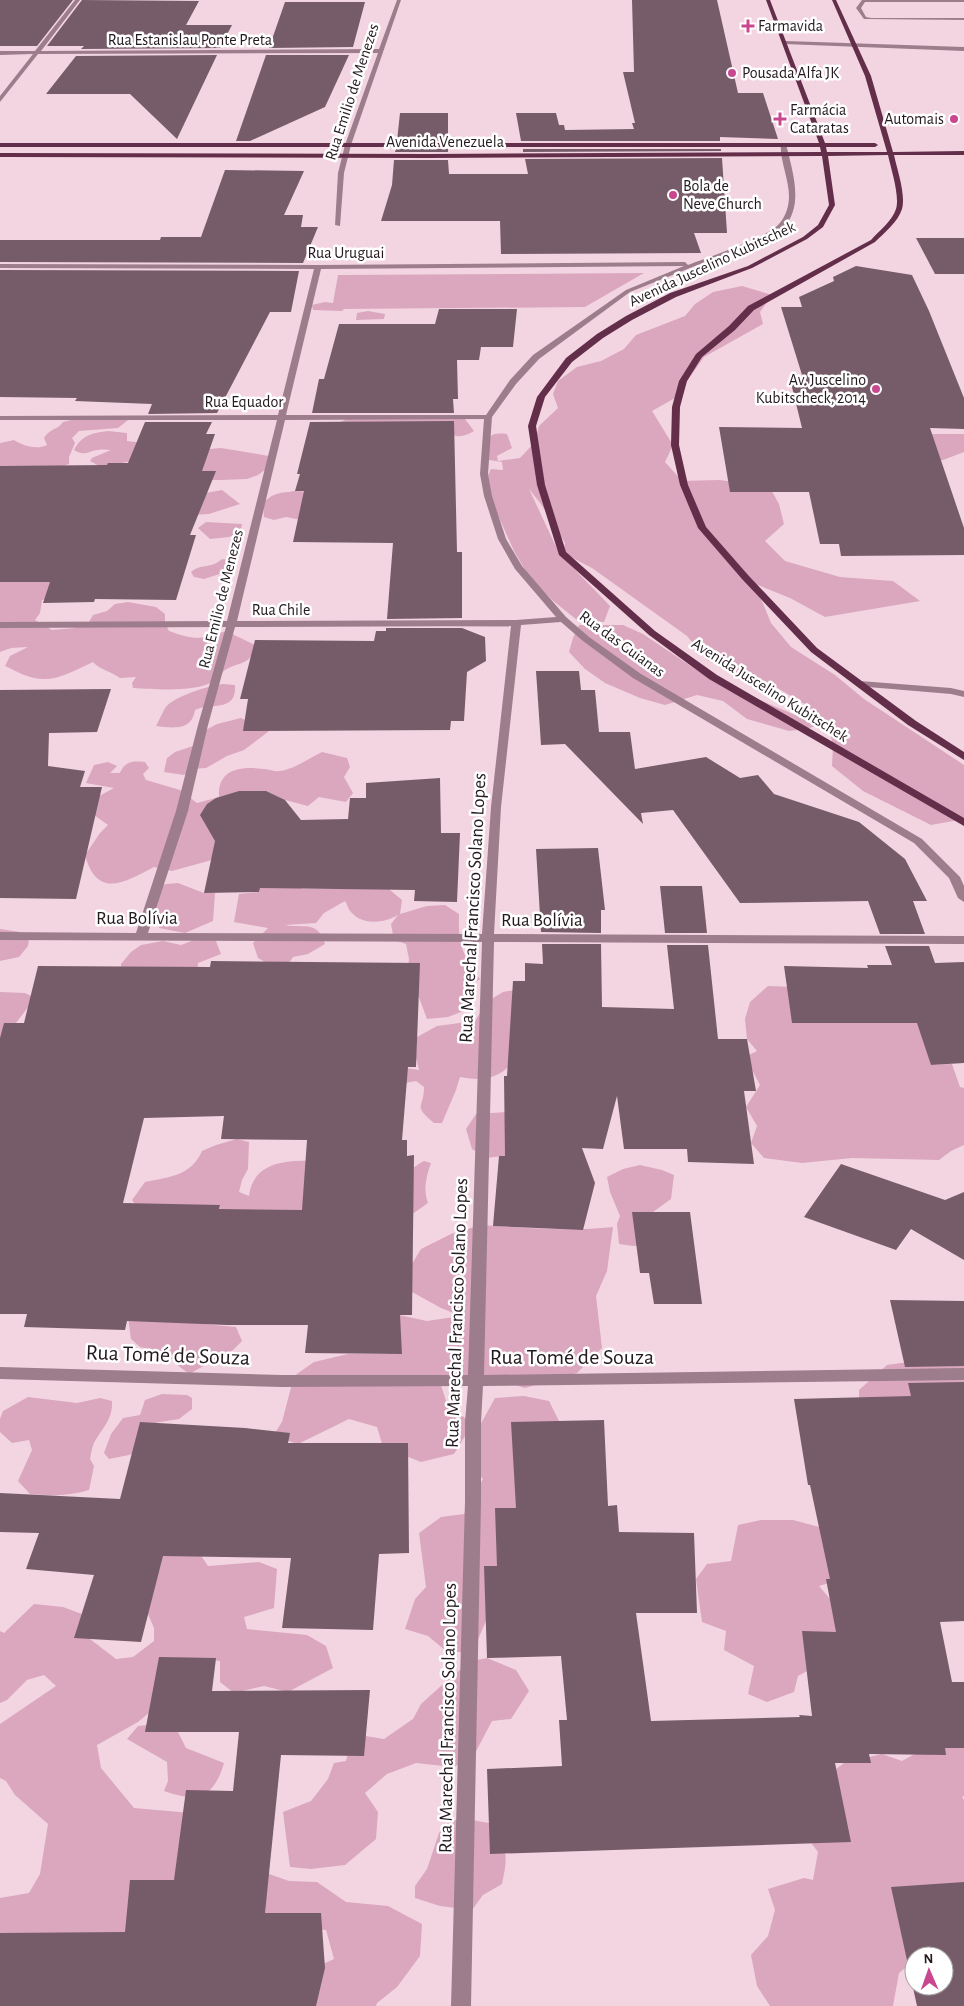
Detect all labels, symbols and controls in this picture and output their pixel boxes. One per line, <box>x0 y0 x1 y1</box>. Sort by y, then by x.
place label: Farmavida <box>758 18 823 34</box>
marker: Farmavida <box>742 20 754 32</box>
street label: Rua Emilio de Menezes <box>322 22 382 162</box>
street label: Rua Estanislau Ponte Preta <box>108 32 272 48</box>
place label: Pousada Alfa JK <box>742 65 839 81</box>
marker: Pousada Alfa JK <box>726 67 738 79</box>
place label: Farmácia Cataratas <box>790 102 849 136</box>
place label: Automais <box>884 111 944 127</box>
marker: Farmácia Cataratas <box>774 113 786 125</box>
marker: Automais <box>948 113 960 125</box>
street label: Avenida Venezuela <box>386 134 504 150</box>
place label: Bola de Neve Church <box>683 178 762 212</box>
marker: Bola de Neve Church <box>667 189 679 201</box>
street label: Avenida Juscelino Kubitschek <box>626 218 798 310</box>
street label: Rua Uruguai <box>308 245 385 261</box>
place label: Av. Juscelino Kubitscheck, 2014 <box>756 372 866 406</box>
marker: Av. Juscelino Kubitscheck, 2014 <box>870 383 882 395</box>
street label: Rua Equador <box>205 394 284 410</box>
street label: Rua Emilio de Menezes <box>196 528 246 670</box>
street label: Rua Chile <box>252 602 310 618</box>
street label: Rua das Guianas <box>576 608 668 680</box>
street label: Avenida Juscelino Kubitschek <box>689 635 852 745</box>
street label: Rua Marechal Francisco Solano Lopes <box>456 773 490 1043</box>
street label: Rua Bolívia <box>96 909 178 928</box>
street label: Rua Bolívia <box>501 911 583 930</box>
street label: Rua Marechal Francisco Solano Lopes <box>443 1178 471 1448</box>
street label: Rua Tomé de Souza <box>85 1341 251 1369</box>
street label: Rua Tomé de Souza <box>490 1346 654 1368</box>
street label: Rua Marechal Francisco Solano Lopes <box>436 1583 460 1853</box>
north arrow <box>904 1946 954 1996</box>
text: N <box>923 1952 934 1966</box>

